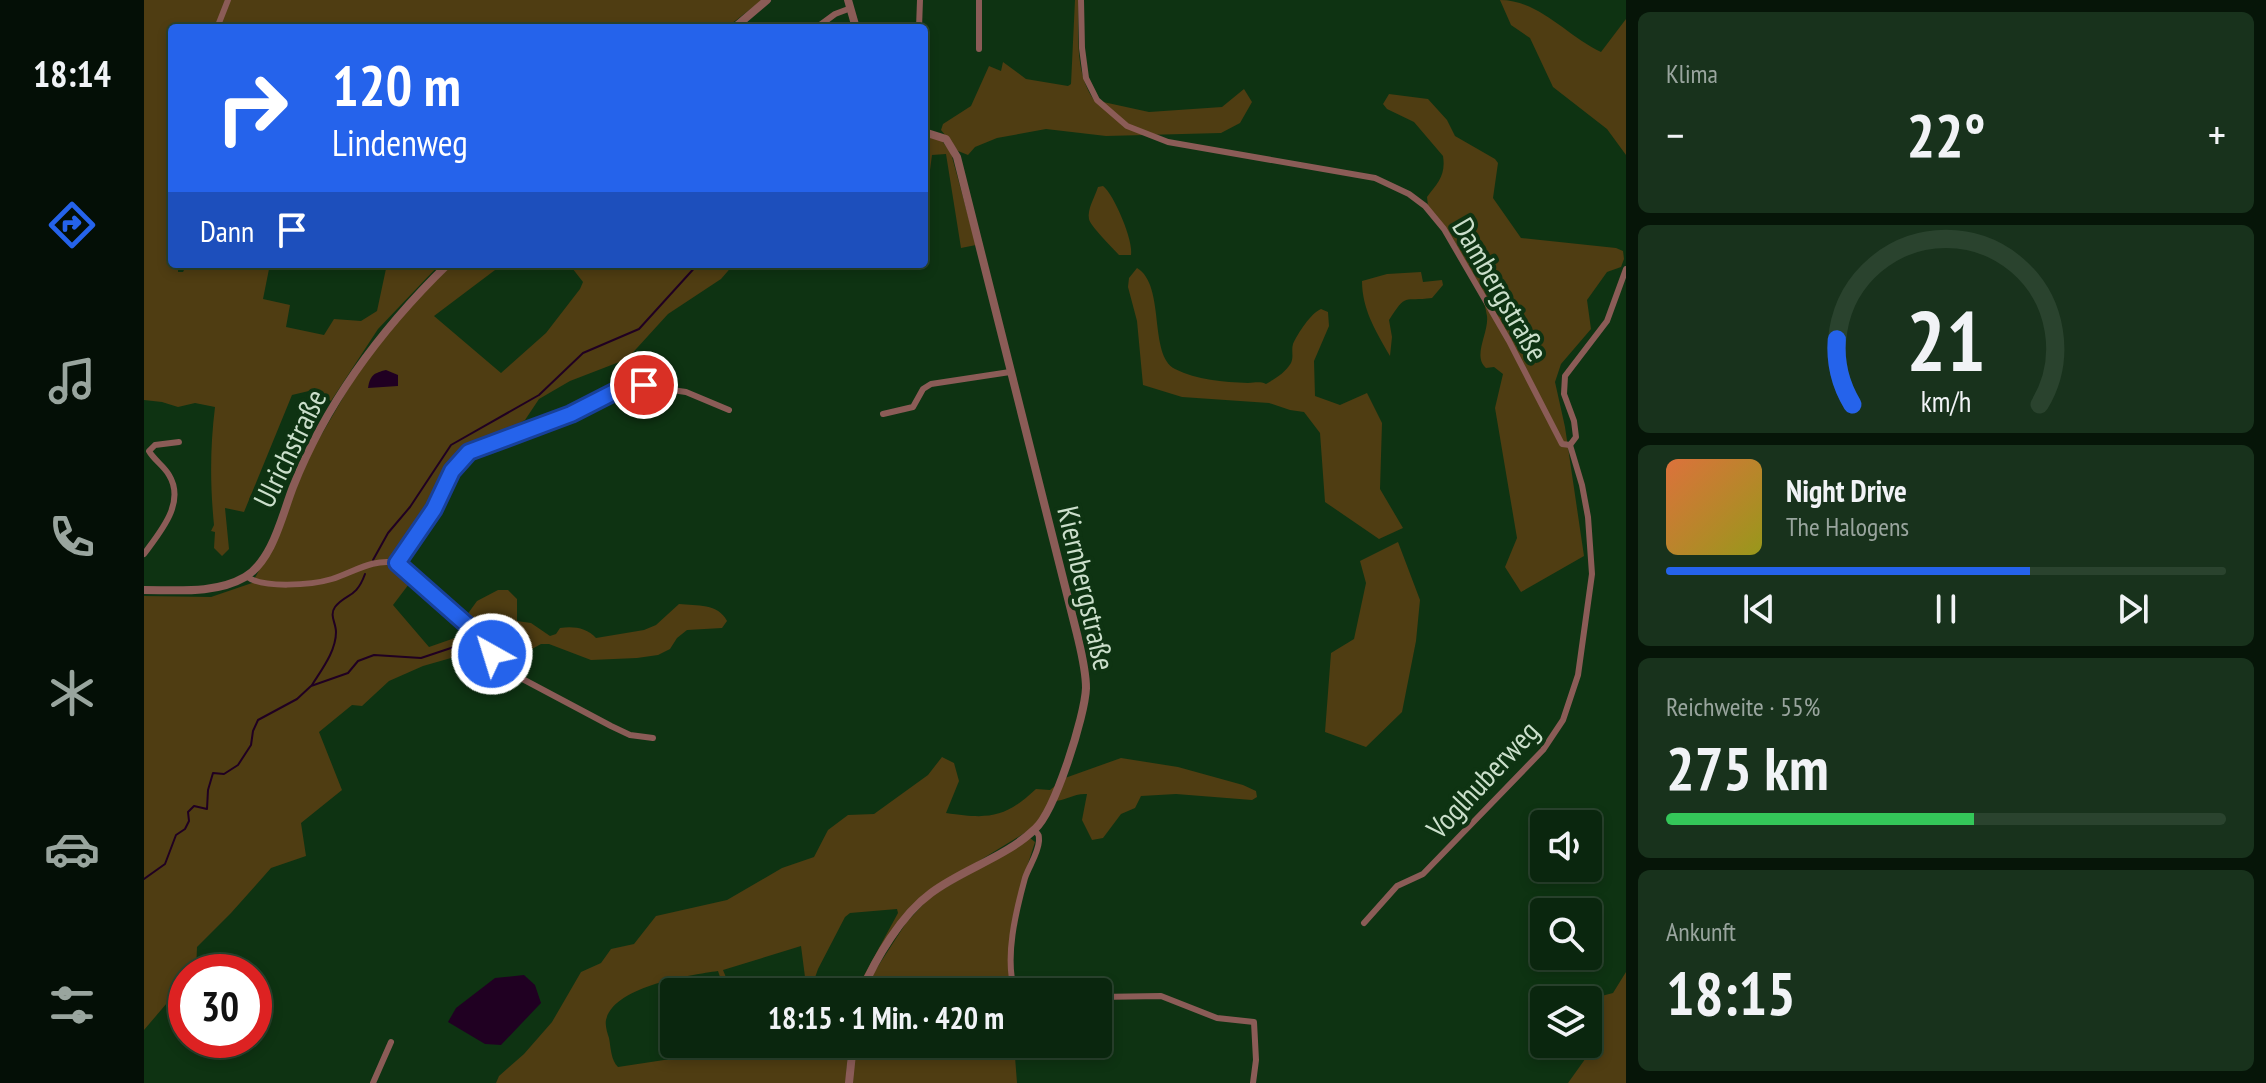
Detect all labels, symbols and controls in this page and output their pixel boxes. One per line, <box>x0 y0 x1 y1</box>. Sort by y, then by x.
text: 120 m <box>332 49 461 121</box>
text: 18:14 <box>33 50 111 97</box>
icon: right <box>200 56 304 160</box>
text: Klima <box>1666 57 1718 90</box>
text: 22° <box>1906 96 1986 174</box>
text: − <box>1666 106 1684 163</box>
text: + <box>2208 106 2226 163</box>
text: Lindenweg <box>332 119 468 166</box>
icon: directions <box>44 197 100 253</box>
icon: arrive <box>270 208 314 252</box>
street label: Dambergstraße <box>1444 210 1558 368</box>
text: Dann <box>200 211 254 250</box>
text: 21 <box>1906 285 1986 393</box>
pin <box>610 351 678 419</box>
icon: music <box>44 353 100 409</box>
icon: arrive <box>622 363 666 407</box>
street label: Ulrichstraße <box>244 382 334 514</box>
text: km/h <box>1921 383 1971 420</box>
text: Night Drive <box>1786 471 1907 510</box>
street label: Kiernbergstraße <box>1049 502 1125 674</box>
icon: phone <box>44 509 100 565</box>
text: The Halogens <box>1786 510 1909 543</box>
icon: previous <box>1737 587 1781 631</box>
icon: pause <box>1924 587 1968 631</box>
icon: next <box>2111 587 2155 631</box>
position arrow <box>450 612 534 696</box>
icon: climate <box>44 665 100 721</box>
text: Reichweite · 55% <box>1666 690 1820 723</box>
street label: Voglhuberweg <box>1417 712 1547 847</box>
text: 275 km <box>1666 729 1829 807</box>
map controls <box>1530 810 1602 1058</box>
button: sound <box>1530 810 1602 882</box>
icon: car <box>44 821 100 877</box>
button: search <box>1530 898 1602 970</box>
text: Ankunft <box>1666 915 1736 948</box>
speed limit sign: 30 <box>168 954 272 1058</box>
text: 18:15 <box>1666 954 1796 1032</box>
icon: filters <box>44 977 100 1033</box>
button: layers <box>1530 986 1602 1058</box>
text: 18:15 · 1 Min. · 420 m <box>768 998 1004 1037</box>

